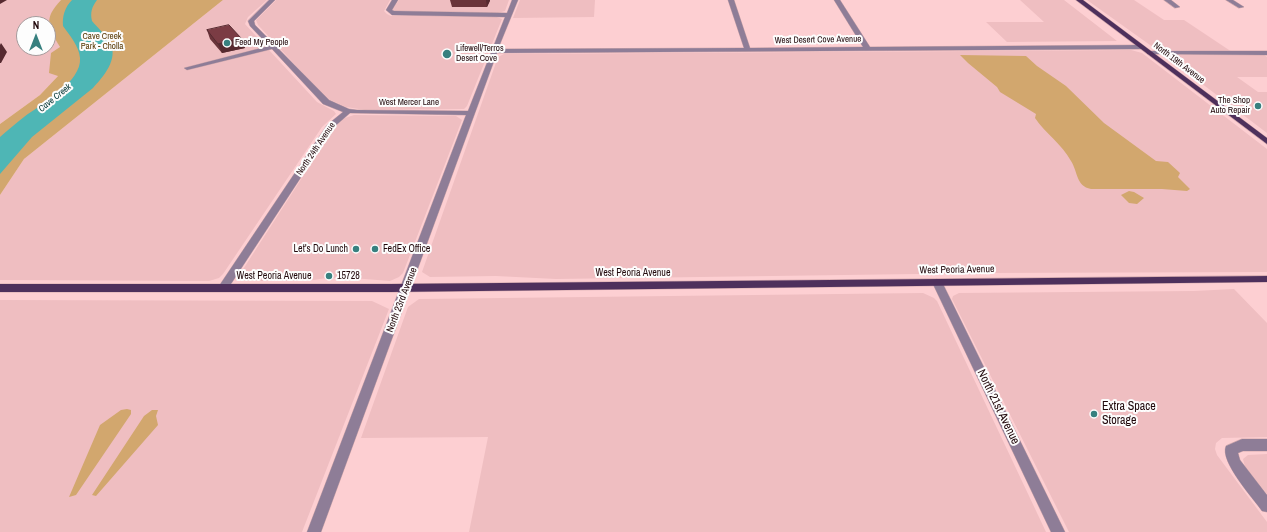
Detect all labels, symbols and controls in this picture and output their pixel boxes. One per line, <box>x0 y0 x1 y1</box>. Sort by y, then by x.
north arrow <box>16 16 56 56</box>
text: N <box>33 18 39 32</box>
park label: Cave Creek Park - Cholla <box>81 32 123 53</box>
street label: West Desert Cove Avenue <box>775 34 861 46</box>
marker: Feed My People <box>222 38 232 48</box>
place label: Feed My People <box>235 38 288 48</box>
street label: North 19th Avenue <box>1151 40 1207 86</box>
place label: Lifewell/Terros Desert Cove <box>456 44 504 65</box>
marker: Lifewell/Terros Desert Cove <box>441 48 453 60</box>
water label: Cave Creek <box>36 82 74 114</box>
place label: The Shop Auto Repair <box>1211 96 1250 117</box>
street label: West Mercer Lane <box>379 98 439 108</box>
marker: The Shop Auto Repair <box>1253 101 1263 111</box>
street label: North 24th Avenue <box>294 121 338 177</box>
place label: Let's Do Lunch <box>294 243 348 255</box>
place label: FedEx Office <box>383 243 430 255</box>
marker: Let's Do Lunch <box>351 244 361 254</box>
marker: FedEx Office <box>370 244 380 254</box>
street label: West Peoria Avenue <box>919 263 995 277</box>
street label: North 23rd Avenue <box>384 266 420 334</box>
street label: West Peoria Avenue <box>596 267 670 279</box>
street label: West Peoria Avenue <box>237 270 311 282</box>
place label: 15728 <box>337 270 360 282</box>
marker: 15728 <box>324 271 334 281</box>
street label: North 21st Avenue <box>974 367 1022 447</box>
place label: Extra Space Storage <box>1102 400 1156 428</box>
marker: Extra Space Storage <box>1089 409 1099 419</box>

